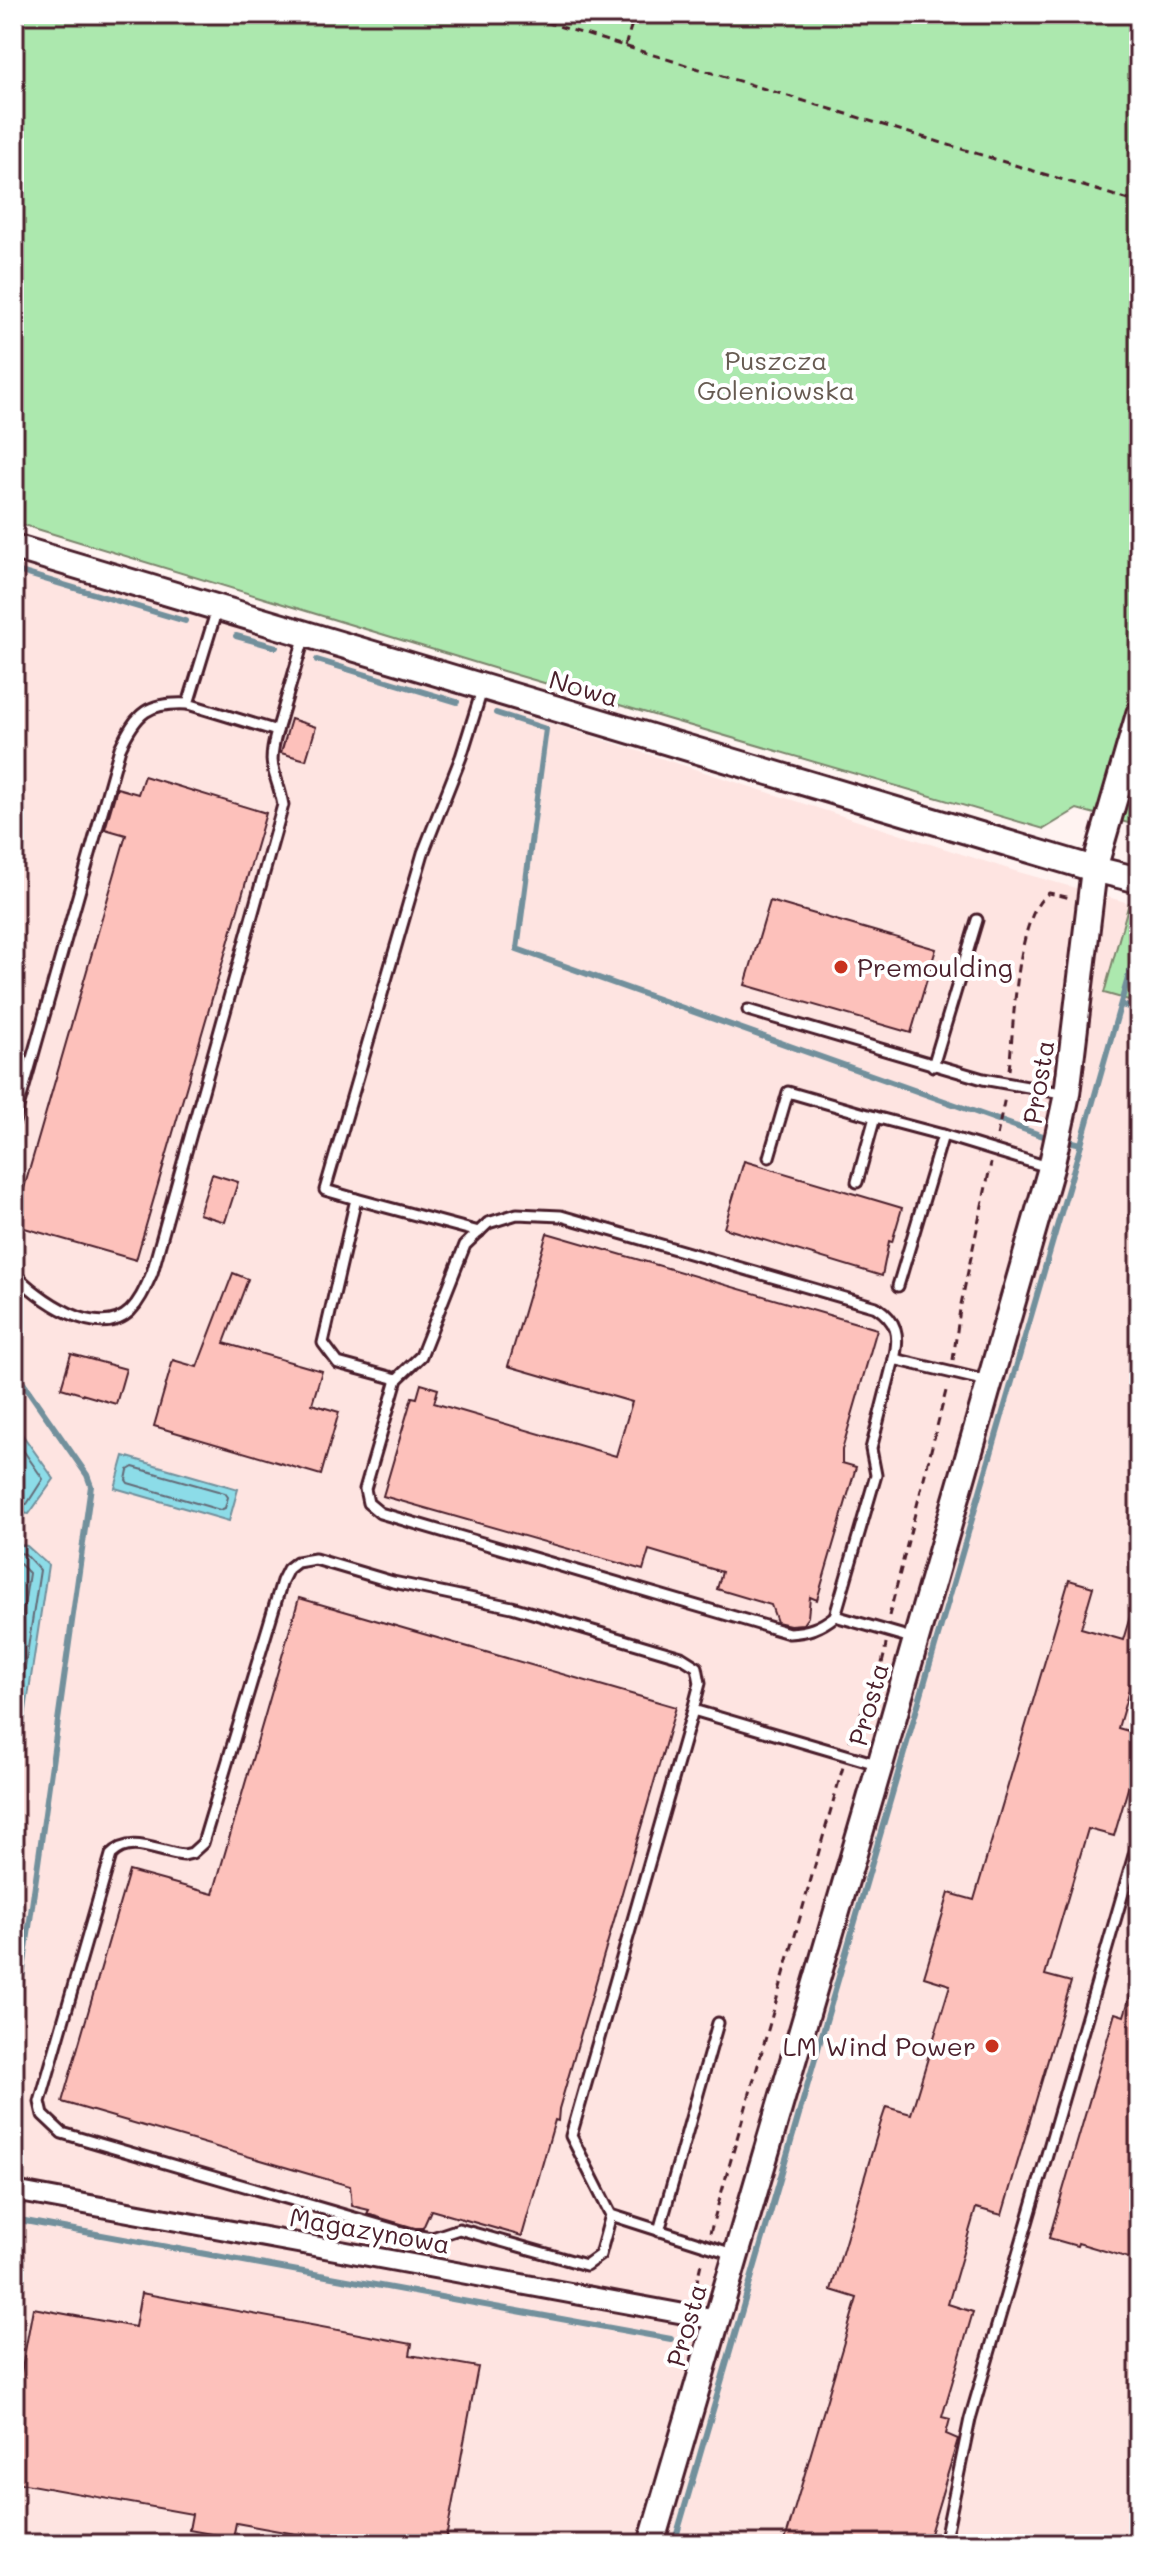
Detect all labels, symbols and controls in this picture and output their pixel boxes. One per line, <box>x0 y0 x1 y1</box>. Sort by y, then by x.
park label: Puszcza Goleniowska <box>697 343 855 407</box>
street label: Nowa <box>545 662 623 714</box>
place label: Premoulding <box>857 950 1013 984</box>
marker: Premoulding <box>832 958 850 976</box>
street label: Prosta <box>1015 1038 1061 1126</box>
street label: Prosta <box>840 1659 896 1749</box>
place label: LM Wind Power <box>783 2029 976 2063</box>
marker: LM Wind Power <box>983 2037 1001 2055</box>
street label: Magazynowa <box>287 2199 453 2261</box>
street label: Prosta <box>658 2280 714 2370</box>

